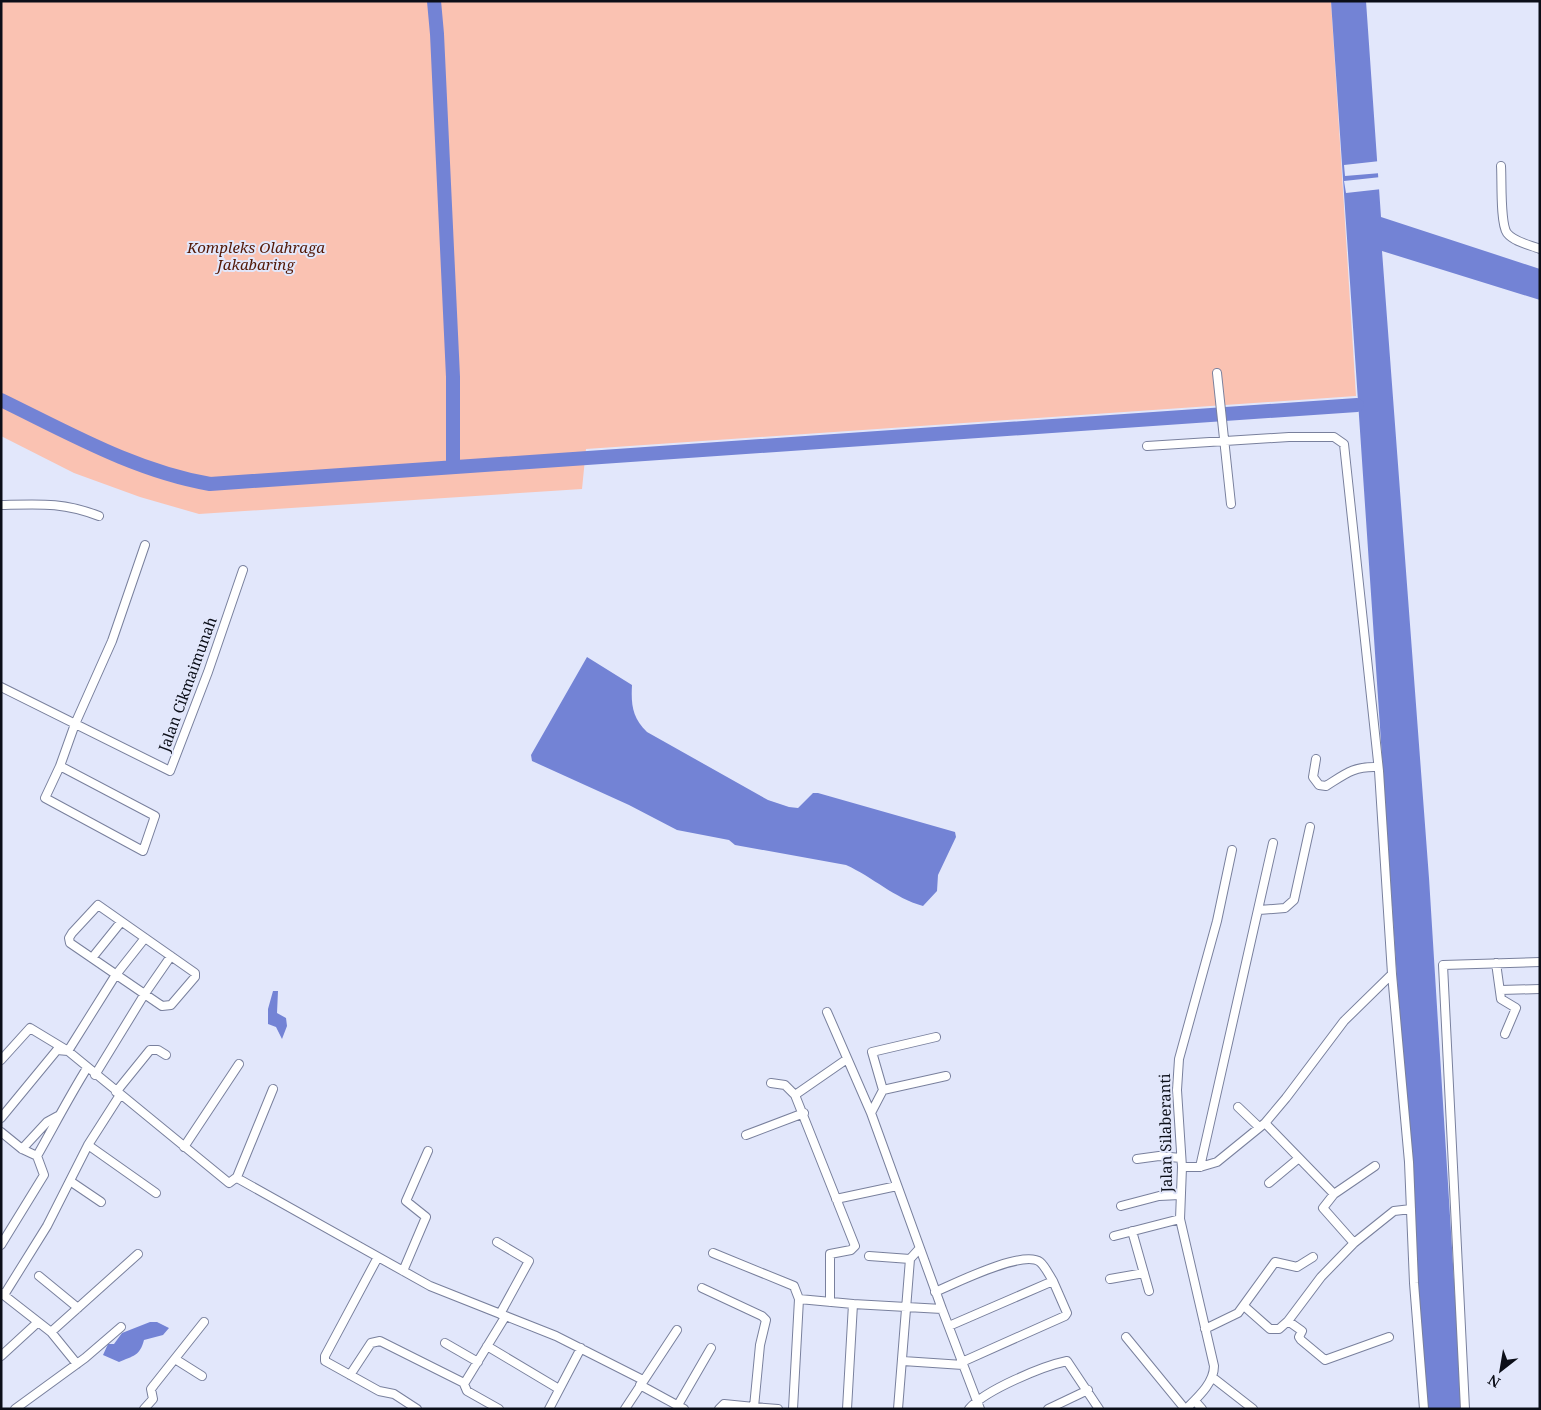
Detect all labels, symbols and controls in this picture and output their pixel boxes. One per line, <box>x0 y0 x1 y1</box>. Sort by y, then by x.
park label: Kompleks Olahraga Jakabaring <box>186 237 325 274</box>
street label: Jalan Cikmaimunah <box>153 613 221 755</box>
street label: Jalan Silaberanti <box>1154 1073 1176 1194</box>
north arrow <box>1476 1345 1526 1395</box>
text: N <box>1484 1371 1504 1393</box>

